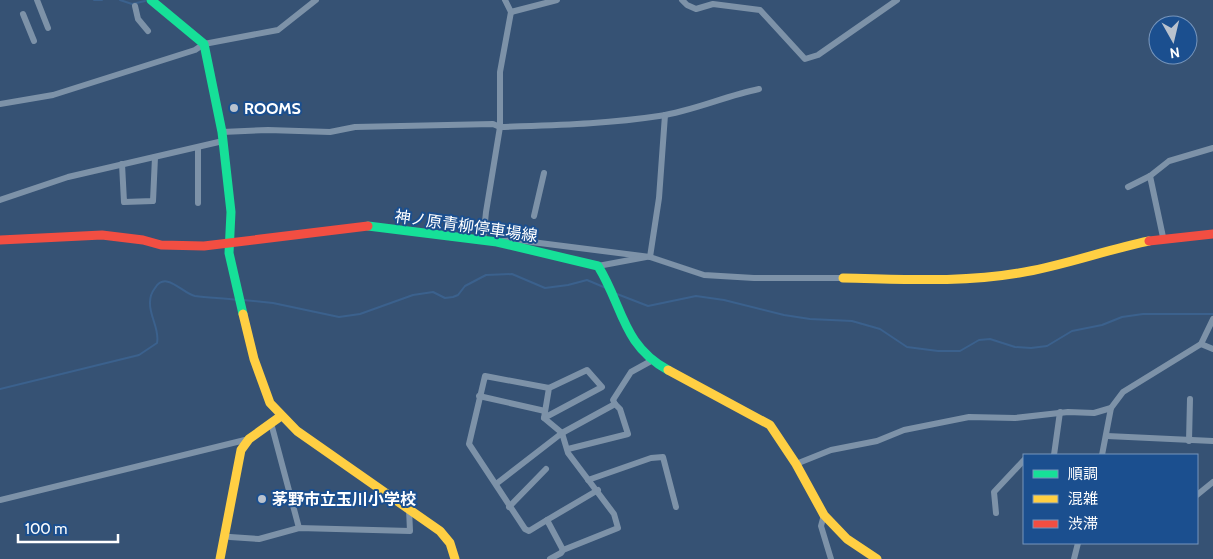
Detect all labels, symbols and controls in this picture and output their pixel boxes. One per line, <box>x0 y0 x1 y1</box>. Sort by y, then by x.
north arrow <box>1148 15 1198 65</box>
text: N <box>1169 43 1181 62</box>
place label: ROOMS <box>244 99 301 118</box>
marker: ROOMS <box>228 102 240 114</box>
street label: 神ノ原青柳停車場線 <box>393 207 539 245</box>
legend <box>1023 454 1198 544</box>
text: 順調 <box>1068 465 1098 483</box>
place label: 茅野市立玉川小学校 <box>272 490 416 509</box>
text: 混雑 <box>1068 490 1098 508</box>
marker: 茅野市立玉川小学校 <box>256 493 268 505</box>
scale bar <box>18 512 118 544</box>
text: 渋滞 <box>1068 515 1098 533</box>
text: 100 m <box>25 520 67 538</box>

